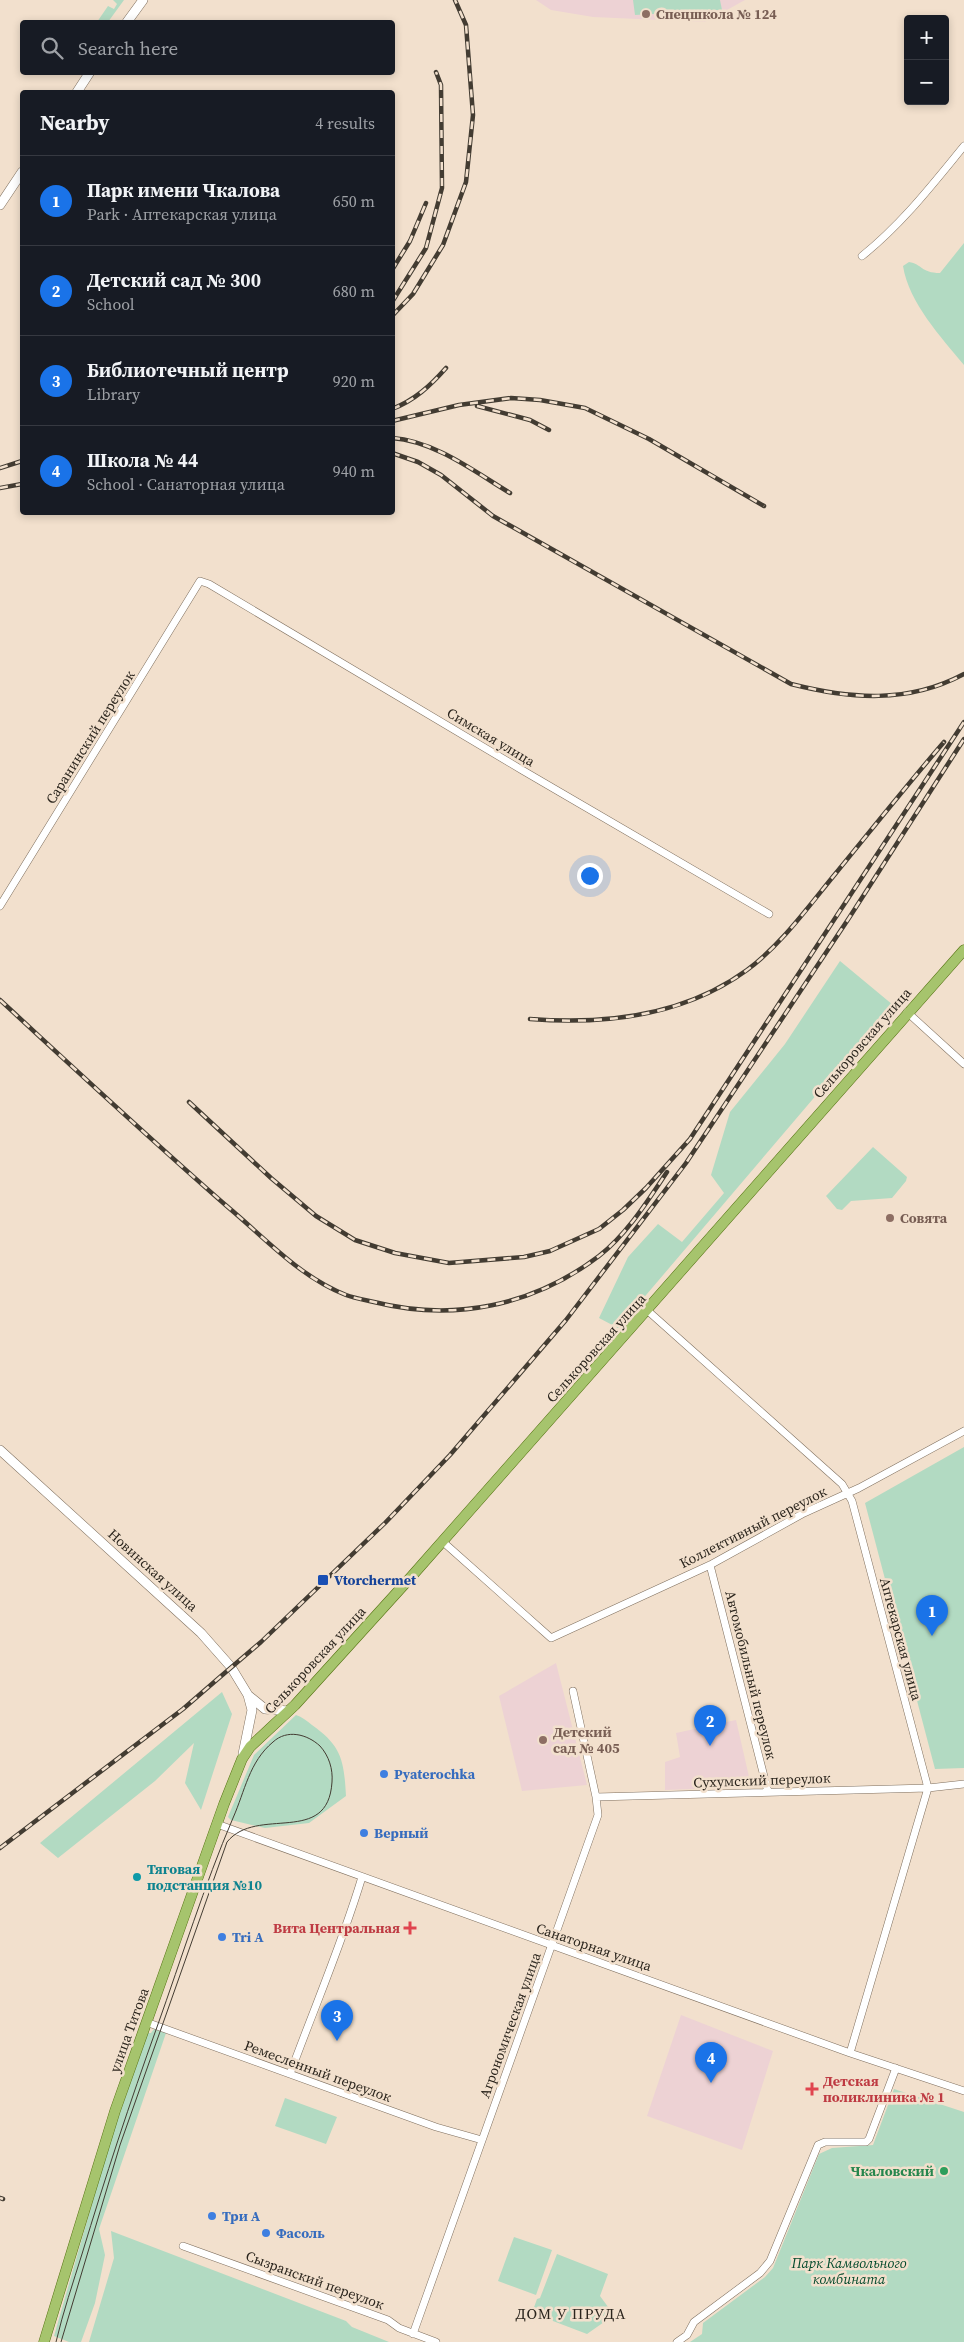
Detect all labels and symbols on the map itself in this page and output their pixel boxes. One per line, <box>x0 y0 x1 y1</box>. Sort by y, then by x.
place label: Спецшкола № 124 <box>656 4 777 24</box>
marker: Спецшкола № 124 <box>640 8 652 20</box>
street label: Саранинский переулок <box>41 666 139 808</box>
street label: Симская улица <box>443 703 540 772</box>
your location <box>577 863 603 889</box>
street label: Селькоровская улица <box>808 983 916 1103</box>
place label: Совята <box>900 1208 948 1228</box>
marker: Совята <box>884 1212 896 1224</box>
street label: Селькоровская улица <box>542 1288 651 1407</box>
street label: Коллективный переулок <box>676 1481 830 1573</box>
street label: Новинская улица <box>104 1524 203 1617</box>
place label: Vtorchermet <box>334 1570 417 1590</box>
marker: Vtorchermet <box>316 1573 330 1587</box>
street label: Аптекарская улица <box>875 1575 927 1704</box>
street label: Автомобильный переулок <box>720 1588 782 1762</box>
pin: 1 <box>916 1595 948 1636</box>
street label: Селькоровская улица <box>260 1601 371 1718</box>
pin: 2 <box>694 1705 726 1746</box>
place label: Детский сад № 405 <box>553 1722 620 1758</box>
marker: Детский сад № 405 <box>537 1734 549 1746</box>
place label: Pyaterochka <box>394 1764 476 1784</box>
marker: Pyaterochka <box>378 1768 390 1780</box>
street label: Сухумский переулок <box>693 1768 831 1792</box>
place label: Верный <box>374 1823 428 1843</box>
marker: Верный <box>358 1827 370 1839</box>
place label: Тяговая подстанция №10 <box>147 1859 263 1895</box>
marker: Тяговая подстанция №10 <box>131 1871 143 1883</box>
place label: Вита Центральная <box>273 1918 400 1938</box>
street label: Санаторная улица <box>534 1918 655 1976</box>
marker: Вита Центральная <box>404 1922 416 1934</box>
place label: Tri A <box>232 1927 264 1947</box>
marker: Tri A <box>216 1931 228 1943</box>
street label: Агрономическая улица <box>474 1949 546 2101</box>
street label: улица Титова <box>104 1984 154 2075</box>
pin: 3 <box>321 2000 353 2041</box>
street label: Ремесленный переулок <box>242 2035 395 2107</box>
pin: 4 <box>695 2042 727 2083</box>
place label: Детская поликлиника № 1 <box>823 2071 945 2107</box>
marker: Детская поликлиника № 1 <box>805 2082 819 2096</box>
place label: Чкаловский <box>851 2161 934 2181</box>
marker: Чкаловский <box>938 2165 950 2177</box>
place label: Три А <box>222 2206 261 2226</box>
marker: Три А <box>206 2210 218 2222</box>
place label: Фасоль <box>276 2223 325 2243</box>
marker: Фасоль <box>260 2227 272 2239</box>
street label: Сызранский переулок <box>243 2246 387 2314</box>
park label: Парк Камвольного комбината <box>790 2253 907 2289</box>
district label: ДОМ У ПРУДА <box>516 2303 626 2324</box>

